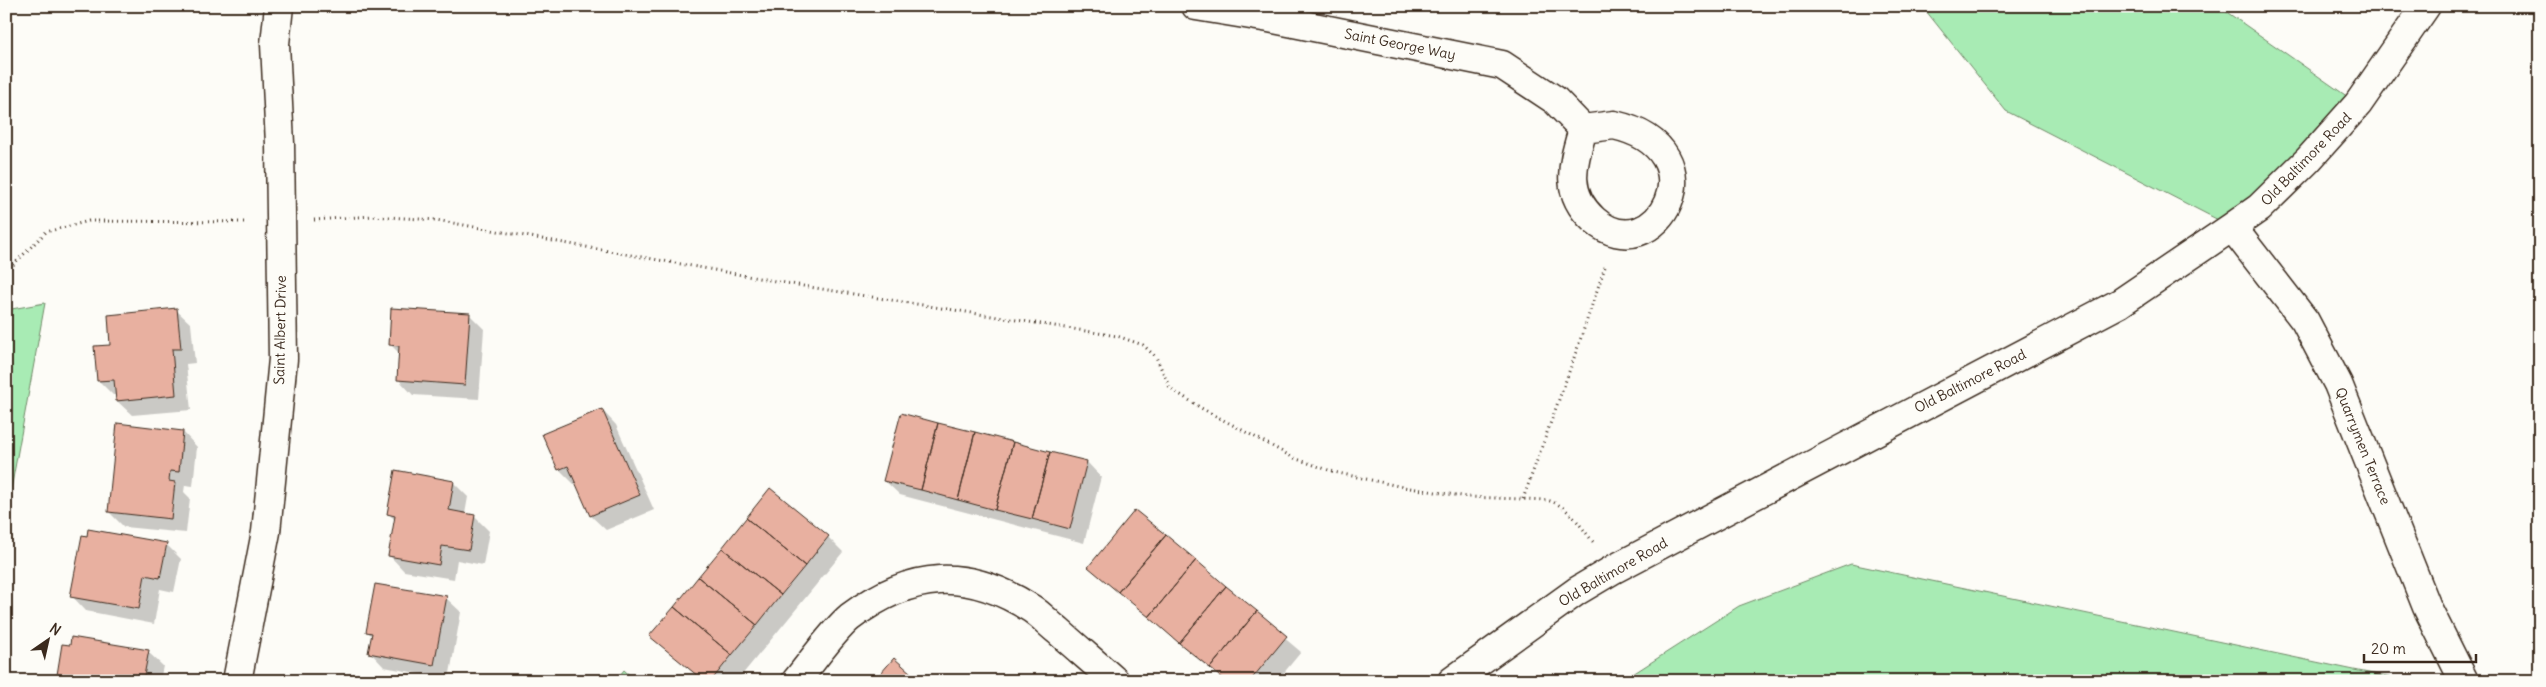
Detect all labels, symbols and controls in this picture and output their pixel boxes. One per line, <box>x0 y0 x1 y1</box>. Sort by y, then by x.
street label: Saint George Way <box>1343 24 1457 64</box>
street label: Old Baltimore Road <box>2257 109 2355 209</box>
street label: Saint Albert Drive <box>270 275 290 385</box>
street label: Old Baltimore Road <box>1911 345 2029 417</box>
street label: Quarrymen Terrace <box>2331 385 2395 507</box>
street label: Old Baltimore Road <box>1555 533 1671 611</box>
north arrow <box>22 614 72 664</box>
text: N <box>46 619 64 639</box>
scale bar <box>2364 632 2476 664</box>
text: 20 m <box>2371 639 2406 658</box>

